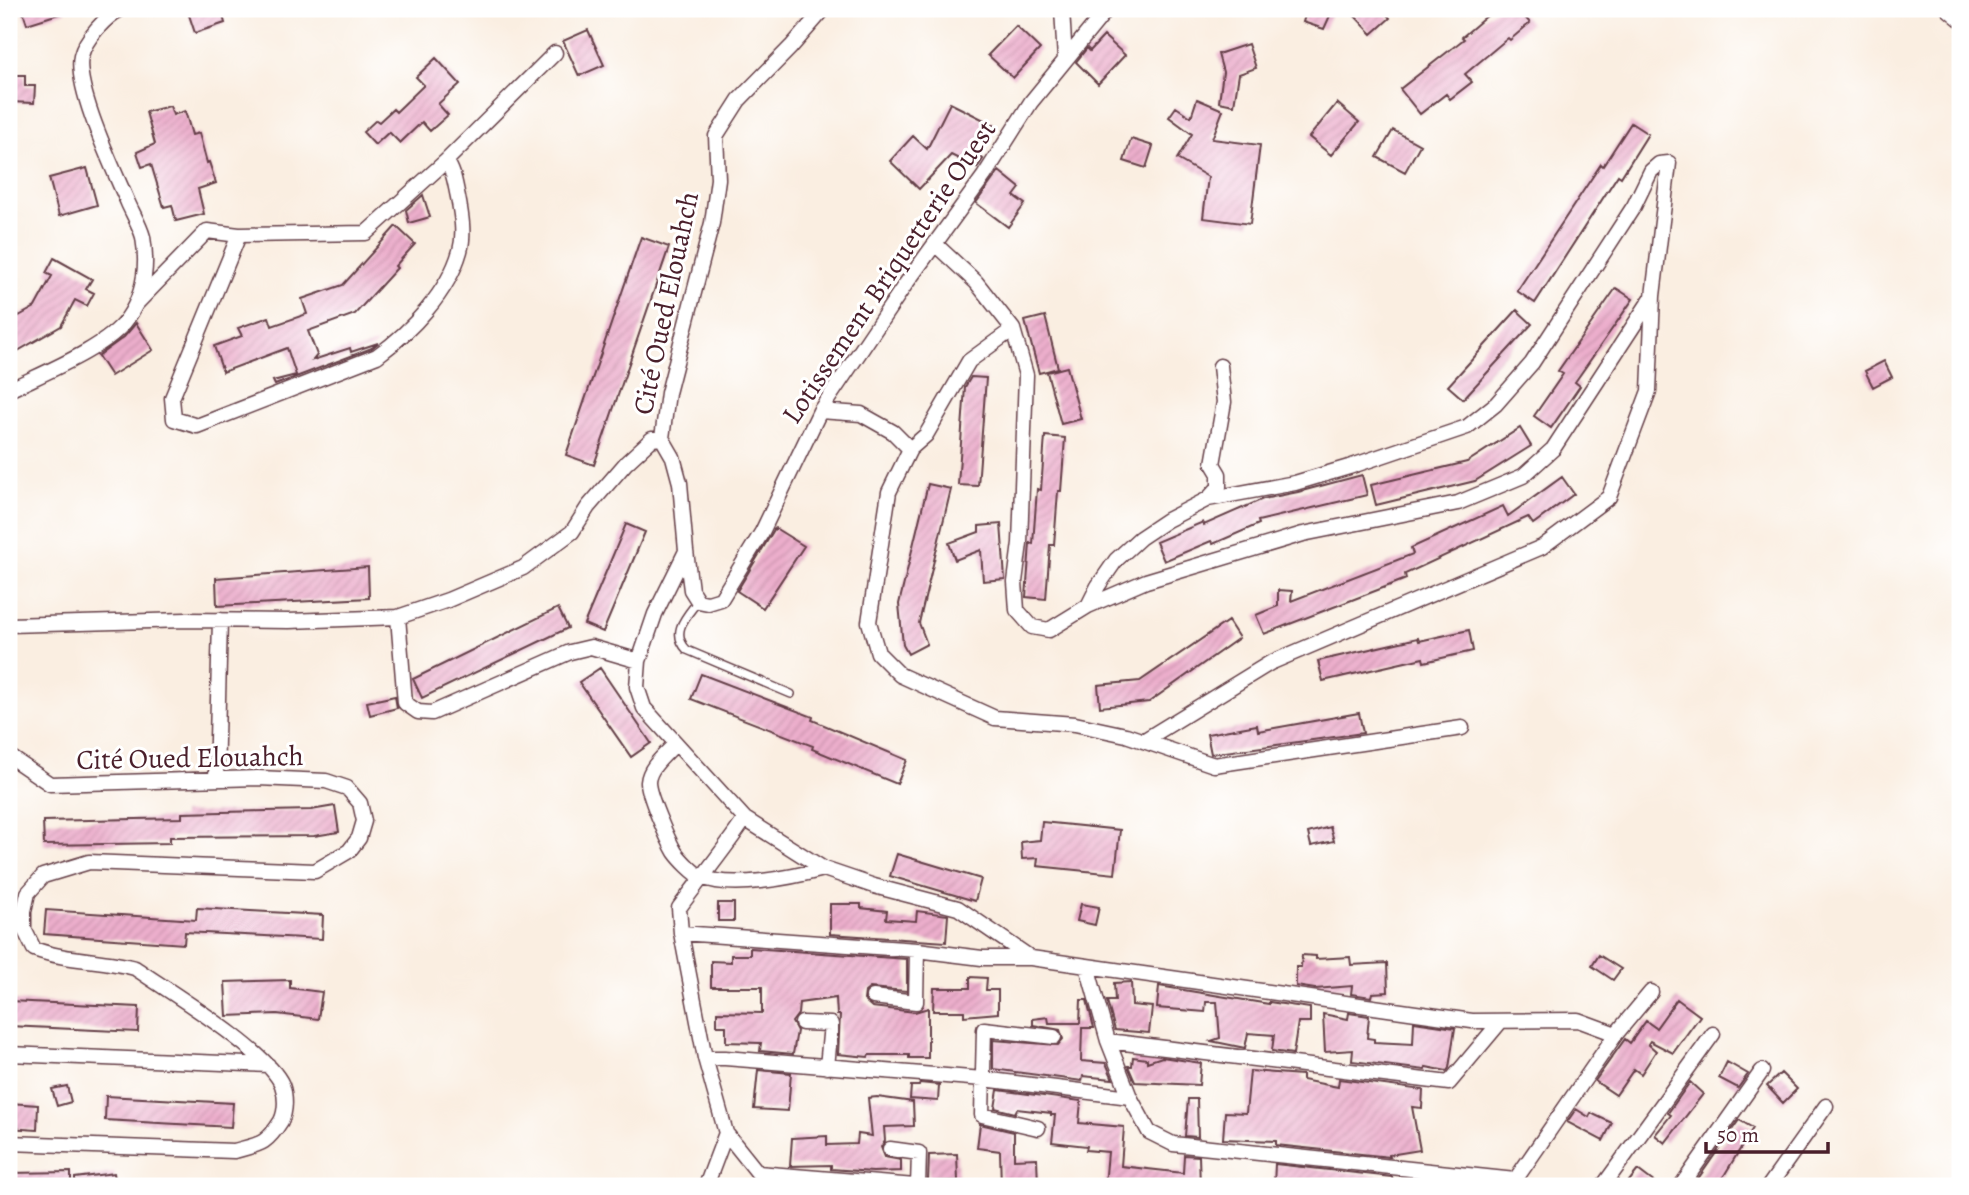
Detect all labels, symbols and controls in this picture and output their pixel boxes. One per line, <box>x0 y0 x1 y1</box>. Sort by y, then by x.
street label: Lotissement Briquetterie Ouest <box>773 113 1005 431</box>
street label: Cité Oued Elouahch <box>624 188 708 418</box>
street label: Cité Oued Elouahch <box>76 737 304 779</box>
scale bar <box>1706 1111 1829 1155</box>
text: 50 m <box>1717 1121 1759 1149</box>

